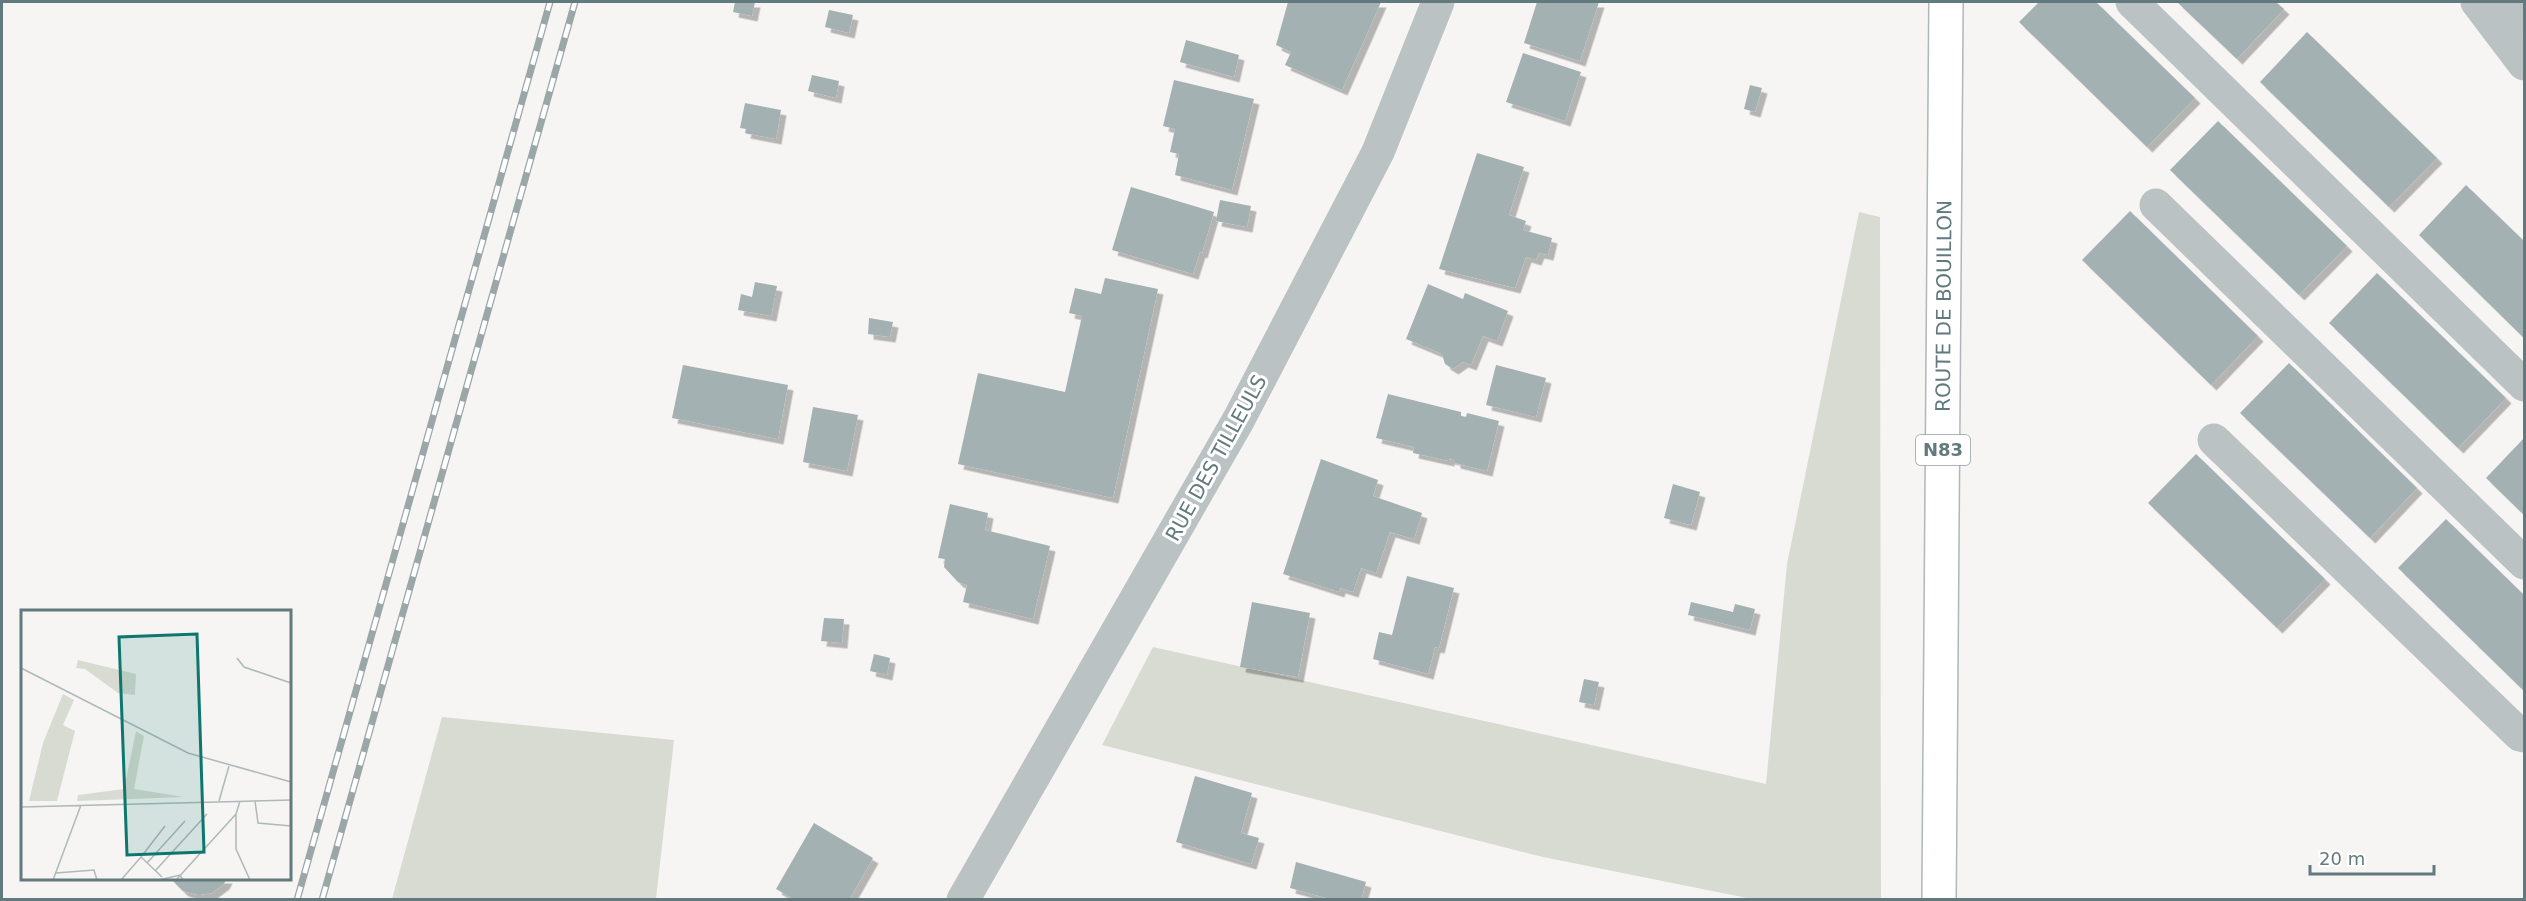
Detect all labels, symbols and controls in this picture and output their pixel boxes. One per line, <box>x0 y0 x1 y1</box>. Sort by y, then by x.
street label: ROUTE DE BOUILLON <box>1931 200 1956 412</box>
street label: RUE DES TILLEULS <box>1160 371 1272 545</box>
road number: N83 <box>1916 435 1970 465</box>
inset map <box>21 610 291 880</box>
scale bar <box>2310 838 2434 876</box>
text: 20 m <box>2319 848 2365 869</box>

